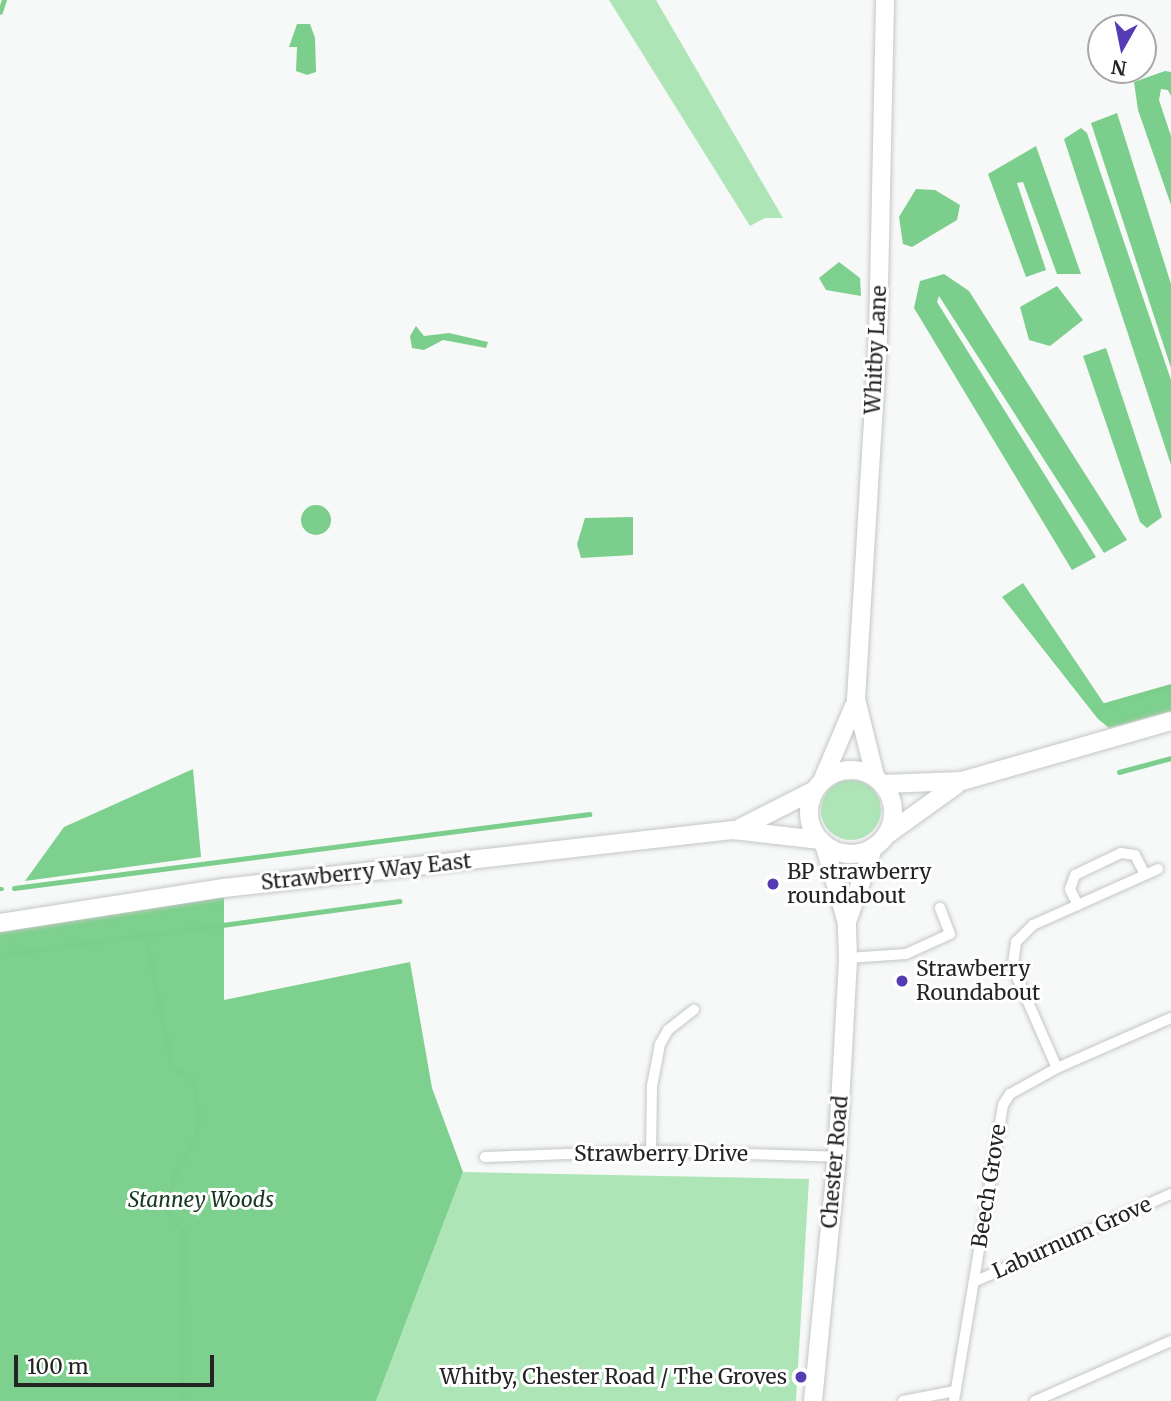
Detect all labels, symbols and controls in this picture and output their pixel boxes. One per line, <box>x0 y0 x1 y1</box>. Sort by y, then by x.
north arrow <box>1087 14 1157 84</box>
text: N <box>1110 55 1128 81</box>
street label: Whitby Lane <box>860 285 892 415</box>
street label: Strawberry Way East <box>260 848 472 896</box>
place label: BP strawberry roundabout <box>787 859 932 909</box>
marker: BP strawberry roundabout <box>765 876 781 892</box>
place label: Strawberry Roundabout <box>916 956 1040 1006</box>
marker: Strawberry Roundabout <box>894 973 910 989</box>
street label: Chester Road <box>817 1095 853 1229</box>
street label: Beech Grove <box>967 1122 1011 1250</box>
street label: Strawberry Drive <box>574 1141 748 1167</box>
park label: Stanney Woods <box>128 1187 274 1213</box>
street label: Laburnum Grove <box>989 1192 1155 1284</box>
scale bar <box>18 1342 217 1386</box>
text: 100 m <box>27 1353 89 1380</box>
place label: Whitby, Chester Road / The Groves <box>440 1364 787 1390</box>
marker: Whitby, Chester Road / The Groves <box>793 1369 809 1385</box>

